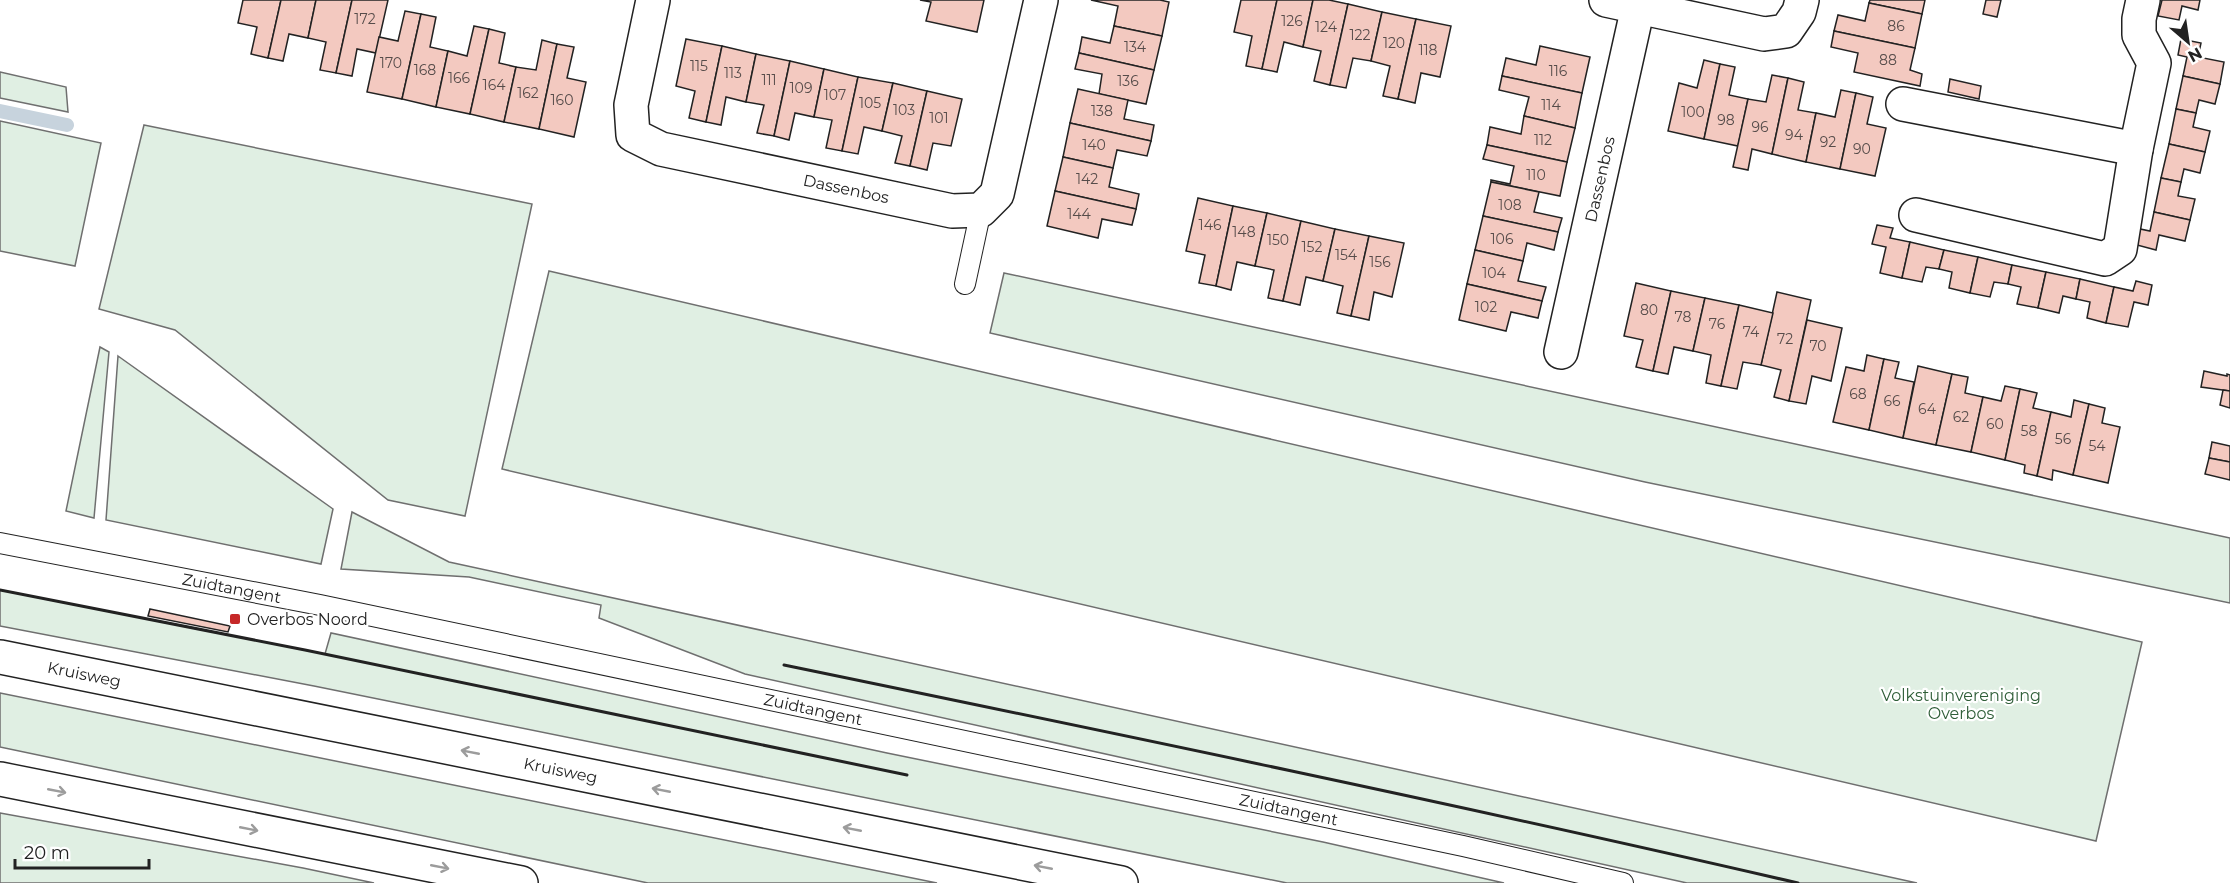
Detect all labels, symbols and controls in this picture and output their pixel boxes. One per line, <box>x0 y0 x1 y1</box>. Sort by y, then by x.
house number: 172 <box>354 10 376 28</box>
house number: 126 <box>1281 12 1303 30</box>
north arrow <box>2158 12 2218 72</box>
house number: 86 <box>1887 17 1905 35</box>
house number: 124 <box>1315 18 1338 36</box>
house number: 122 <box>1350 26 1371 44</box>
house number: 120 <box>1383 34 1405 52</box>
house number: 134 <box>1124 38 1147 56</box>
house number: 118 <box>1418 41 1438 59</box>
text: N <box>2185 43 2205 66</box>
house number: 88 <box>1879 51 1897 69</box>
house number: 170 <box>380 54 402 72</box>
house number: 115 <box>690 57 708 75</box>
house number: 168 <box>414 61 436 79</box>
house number: 116 <box>1549 62 1568 80</box>
house number: 113 <box>724 64 742 82</box>
house number: 166 <box>448 69 471 87</box>
house number: 111 <box>761 71 777 89</box>
house number: 136 <box>1117 72 1139 90</box>
house number: 164 <box>483 76 506 94</box>
house number: 109 <box>790 79 812 97</box>
house number: 162 <box>517 84 539 102</box>
house number: 107 <box>824 86 846 104</box>
house number: 160 <box>551 91 573 109</box>
house number: 105 <box>859 94 881 112</box>
house number: 114 <box>1541 96 1561 114</box>
house number: 103 <box>893 101 915 119</box>
house number: 138 <box>1091 102 1113 120</box>
house number: 100 <box>1681 103 1705 121</box>
house number: 101 <box>929 109 949 127</box>
house number: 98 <box>1717 111 1735 129</box>
house number: 96 <box>1751 118 1769 136</box>
house number: 94 <box>1785 126 1804 144</box>
house number: 112 <box>1534 131 1552 149</box>
house number: 92 <box>1820 133 1836 151</box>
street label: Dassenbos <box>1581 134 1619 224</box>
house number: 140 <box>1082 136 1106 154</box>
house number: 90 <box>1853 140 1871 158</box>
house number: 110 <box>1526 166 1546 184</box>
house number: 142 <box>1076 170 1098 188</box>
street label: Dassenbos <box>801 171 891 207</box>
house number: 108 <box>1498 196 1522 214</box>
house number: 144 <box>1067 205 1092 223</box>
house number: 146 <box>1199 216 1222 234</box>
house number: 148 <box>1232 223 1256 241</box>
house number: 106 <box>1491 230 1514 248</box>
house number: 150 <box>1267 231 1289 249</box>
house number: 152 <box>1302 238 1322 256</box>
house number: 154 <box>1335 246 1358 264</box>
house number: 156 <box>1369 253 1391 271</box>
house number: 104 <box>1482 264 1507 282</box>
house number: 102 <box>1475 298 1497 316</box>
house number: 80 <box>1640 301 1658 319</box>
house number: 78 <box>1675 308 1692 326</box>
house number: 76 <box>1709 315 1726 333</box>
house number: 74 <box>1743 323 1760 341</box>
house number: 72 <box>1777 330 1793 348</box>
house number: 70 <box>1809 337 1827 355</box>
house number: 68 <box>1849 385 1867 403</box>
house number: 66 <box>1883 392 1901 410</box>
house number: 64 <box>1918 400 1937 418</box>
house number: 62 <box>1953 408 1969 426</box>
house number: 60 <box>1986 415 2004 433</box>
house number: 58 <box>2021 422 2037 440</box>
house number: 56 <box>2055 430 2072 448</box>
house number: 54 <box>2088 437 2106 455</box>
street label: Zuidtangent <box>180 569 283 607</box>
place label: Overbos Noord <box>247 610 368 629</box>
marker: Overbos Noord <box>228 612 242 626</box>
street label: Kruisweg <box>46 658 123 691</box>
park label: Volkstuinvereniging Overbos <box>1881 686 2041 723</box>
street label: Zuidtangent <box>762 690 865 729</box>
one-way arrow <box>461 745 480 757</box>
street label: Kruisweg <box>522 754 599 787</box>
one-way arrow <box>652 784 671 795</box>
one-way arrow <box>47 786 67 797</box>
street label: Zuidtangent <box>1238 790 1340 830</box>
one-way arrow <box>843 823 863 834</box>
one-way arrow <box>238 824 258 835</box>
scale bar <box>15 832 148 870</box>
text: 20 m <box>24 842 70 864</box>
one-way arrow <box>1034 861 1054 872</box>
one-way arrow <box>430 862 449 873</box>

